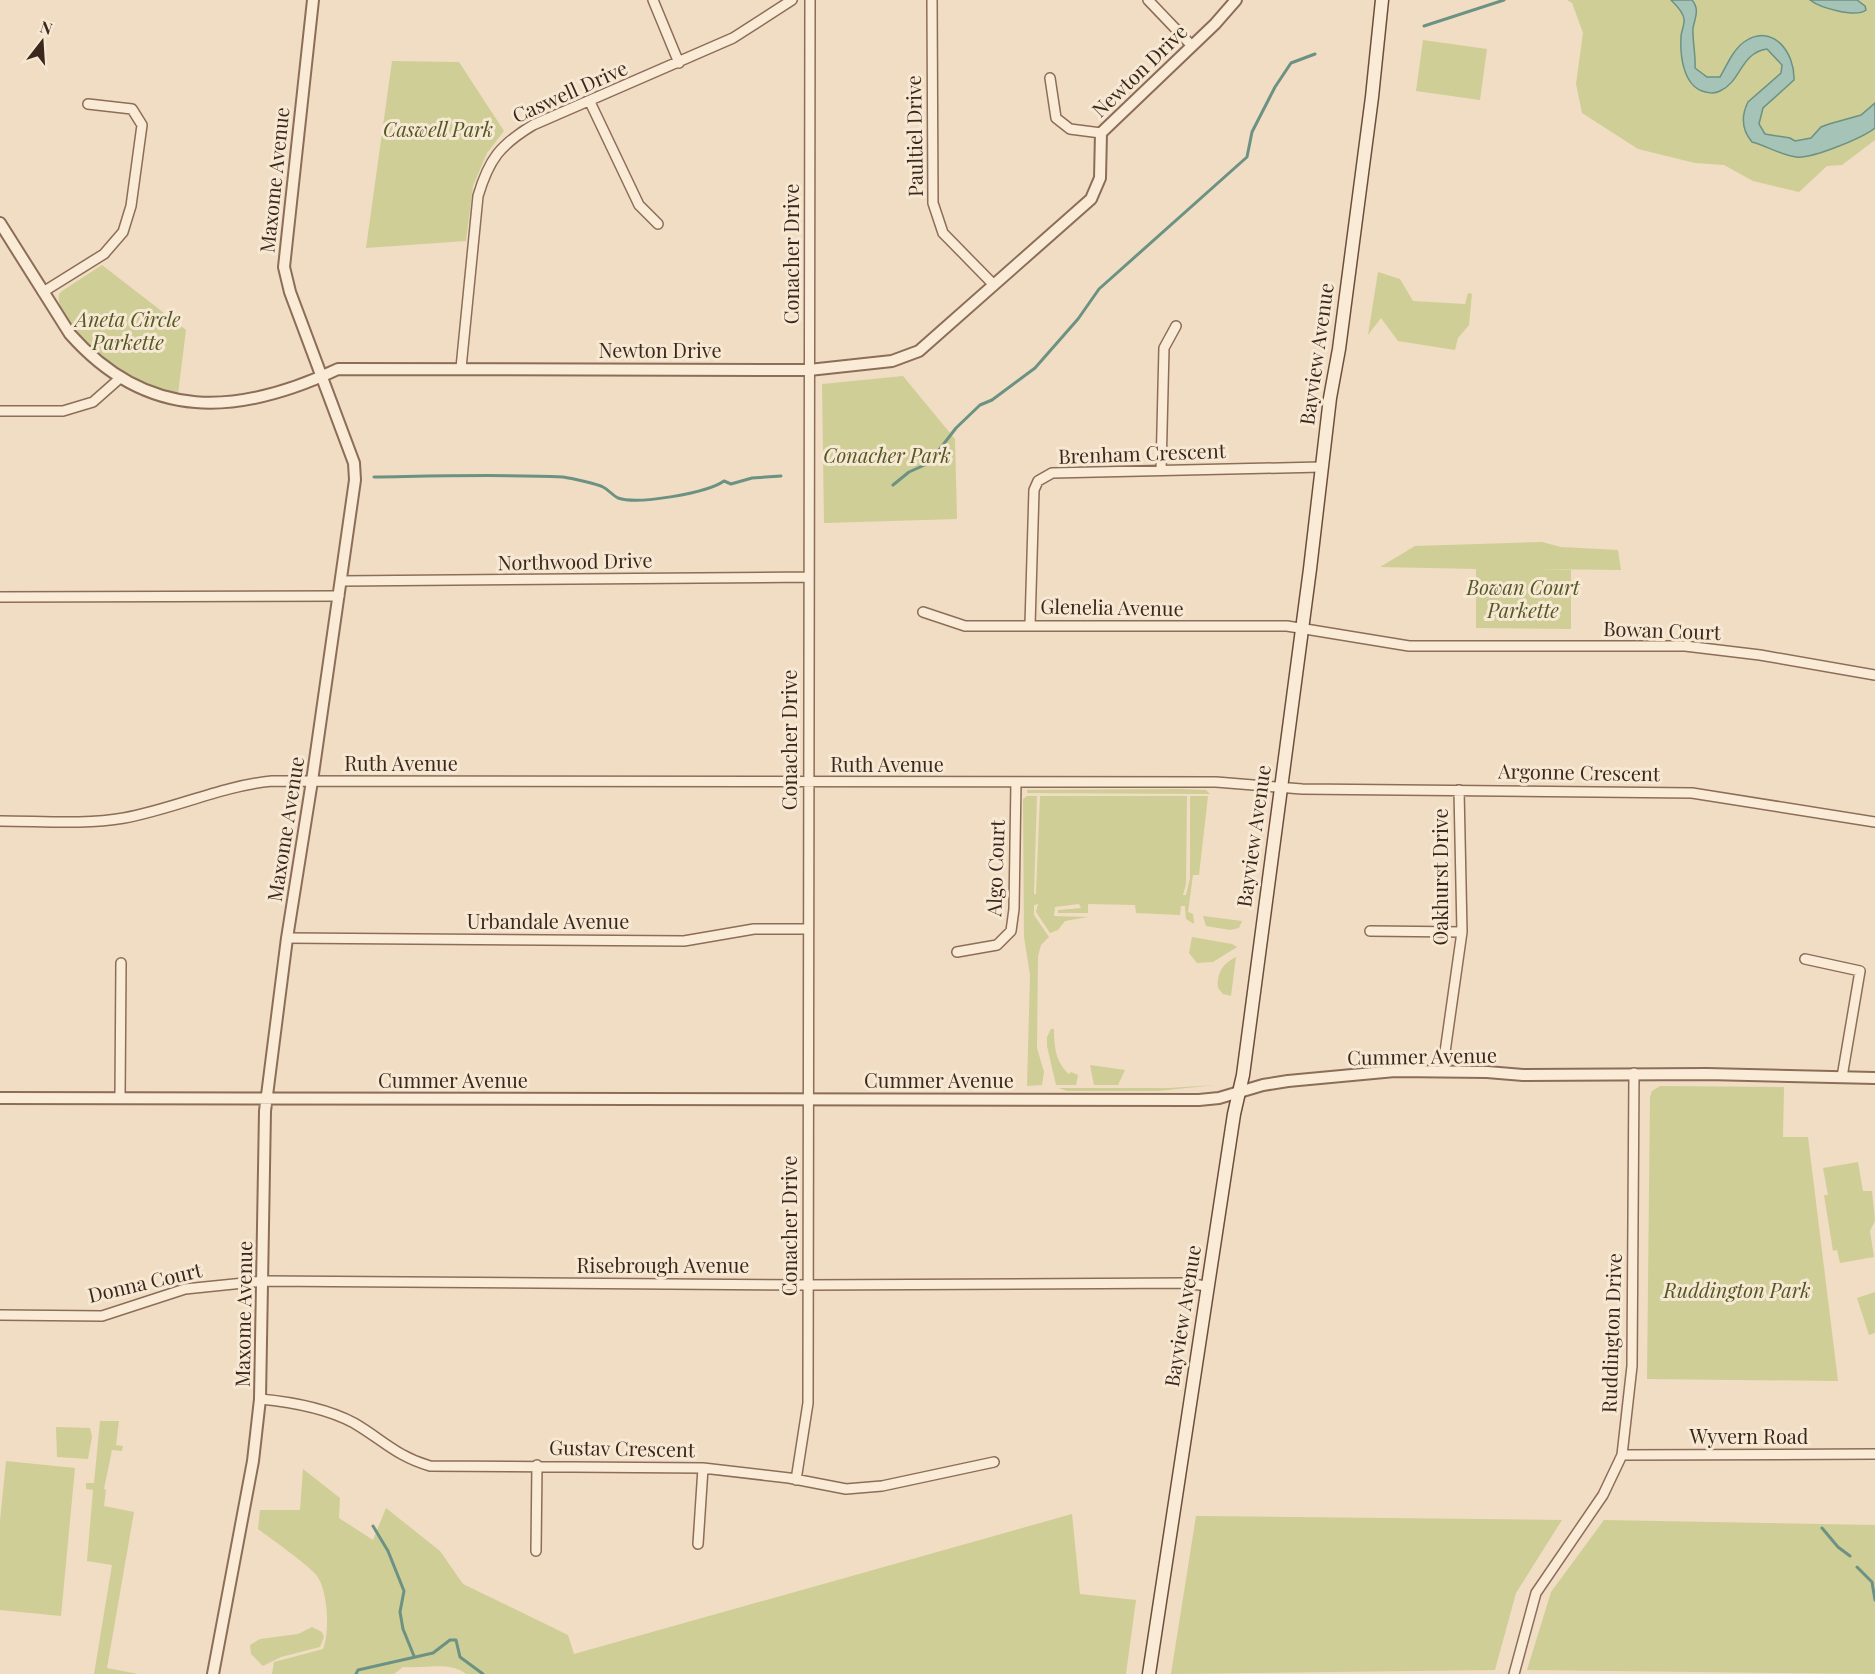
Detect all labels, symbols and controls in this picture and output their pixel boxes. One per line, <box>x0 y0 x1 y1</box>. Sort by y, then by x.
north arrow <box>12 12 72 72</box>
text: N <box>38 15 56 39</box>
street label: Newton Drive <box>1085 17 1193 122</box>
street label: Caswell Drive <box>508 53 631 128</box>
street label: Paultiel Drive <box>899 75 928 197</box>
street label: Maxome Avenue <box>252 106 295 254</box>
park label: Caswell Park <box>383 115 493 142</box>
street label: Conacher Drive <box>777 184 804 324</box>
street label: Bayview Avenue <box>1292 281 1339 427</box>
park label: Aneta Circle Parkette <box>73 305 181 355</box>
street label: Newton Drive <box>598 336 722 363</box>
street label: Brenham Crescent <box>1058 436 1227 469</box>
park label: Conacher Park <box>823 441 951 468</box>
street label: Northwood Drive <box>497 546 653 575</box>
park label: Bowan Court Parkette <box>1466 573 1581 623</box>
street label: Glenelia Avenue <box>1040 592 1184 621</box>
street label: Bowan Court <box>1603 614 1722 645</box>
street label: Conacher Drive <box>775 670 802 810</box>
street label: Ruth Avenue <box>344 749 458 776</box>
street label: Ruth Avenue <box>830 750 944 777</box>
street label: Maxome Avenue <box>260 754 309 903</box>
street label: Argonne Crescent <box>1497 757 1661 786</box>
street label: Bayview Avenue <box>1229 763 1276 909</box>
street label: Oakhurst Drive <box>1426 808 1453 946</box>
street label: Algo Court <box>979 818 1010 918</box>
street label: Urbandale Avenue <box>467 907 629 934</box>
street label: Cummer Avenue <box>1347 1041 1497 1070</box>
street label: Cummer Avenue <box>378 1066 528 1093</box>
street label: Cummer Avenue <box>864 1066 1014 1093</box>
street label: Conacher Drive <box>775 1156 802 1296</box>
street label: Maxome Avenue <box>228 1241 257 1387</box>
street label: Bayview Avenue <box>1157 1243 1206 1389</box>
street label: Risebrough Avenue <box>577 1251 749 1278</box>
street label: Ruddington Drive <box>1594 1253 1627 1413</box>
street label: Donna Court <box>85 1255 205 1308</box>
park label: Ruddington Park <box>1663 1276 1810 1303</box>
street label: Wyvern Road <box>1689 1422 1809 1449</box>
street label: Gustav Crescent <box>549 1433 696 1462</box>

